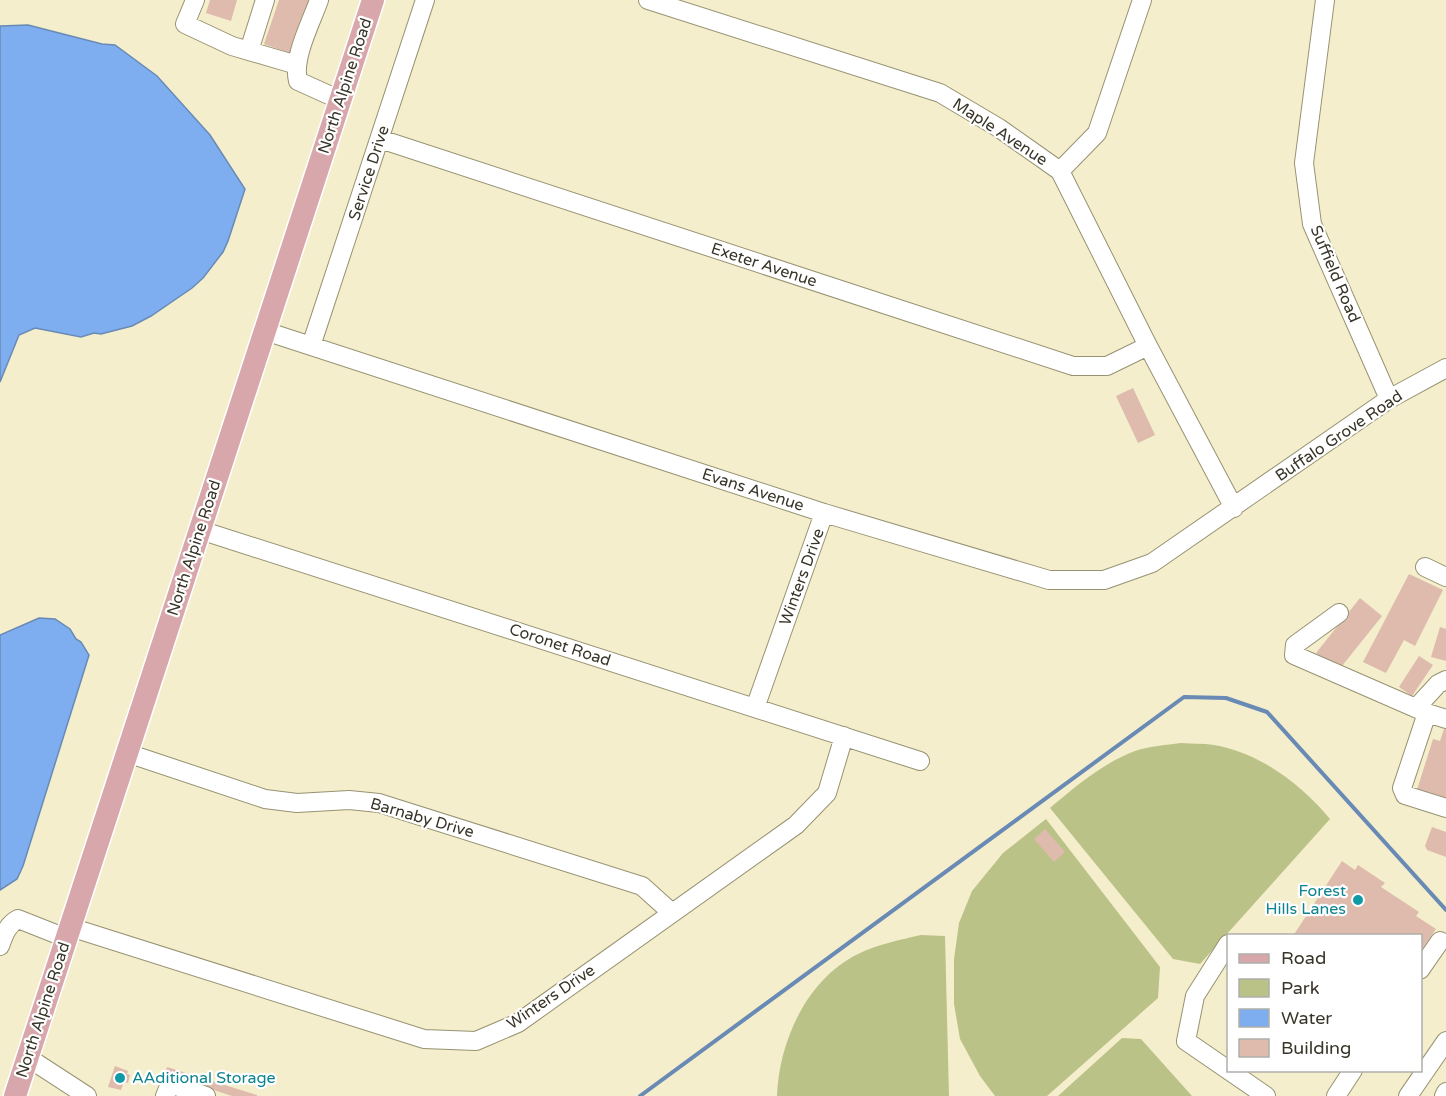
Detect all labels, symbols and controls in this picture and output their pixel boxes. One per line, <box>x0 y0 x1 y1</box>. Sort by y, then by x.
street label: North Alpine Road <box>314 16 376 156</box>
street label: Maple Avenue <box>949 94 1051 170</box>
street label: Service Drive <box>344 123 394 223</box>
street label: Suffield Road <box>1306 222 1364 326</box>
street label: Exeter Avenue <box>708 238 820 292</box>
street label: Buffalo Grove Road <box>1272 386 1406 486</box>
street label: Evans Avenue <box>699 464 807 516</box>
street label: North Alpine Road <box>163 478 225 618</box>
street label: Winters Drive <box>775 526 829 628</box>
street label: Coronet Road <box>507 619 613 671</box>
street label: Barnaby Drive <box>368 794 476 842</box>
place label: Forest Hills Lanes <box>1266 881 1346 919</box>
marker: Forest Hills Lanes <box>1351 893 1365 907</box>
legend <box>1227 934 1422 1072</box>
street label: North Alpine Road <box>12 940 74 1080</box>
text: Road <box>1281 947 1326 969</box>
street label: Winters Drive <box>503 960 599 1034</box>
text: Park <box>1281 977 1320 999</box>
text: Water <box>1281 1007 1332 1029</box>
text: Building <box>1281 1037 1351 1059</box>
place label: AAditional Storage <box>132 1068 276 1088</box>
marker: AAditional Storage <box>113 1071 127 1085</box>

